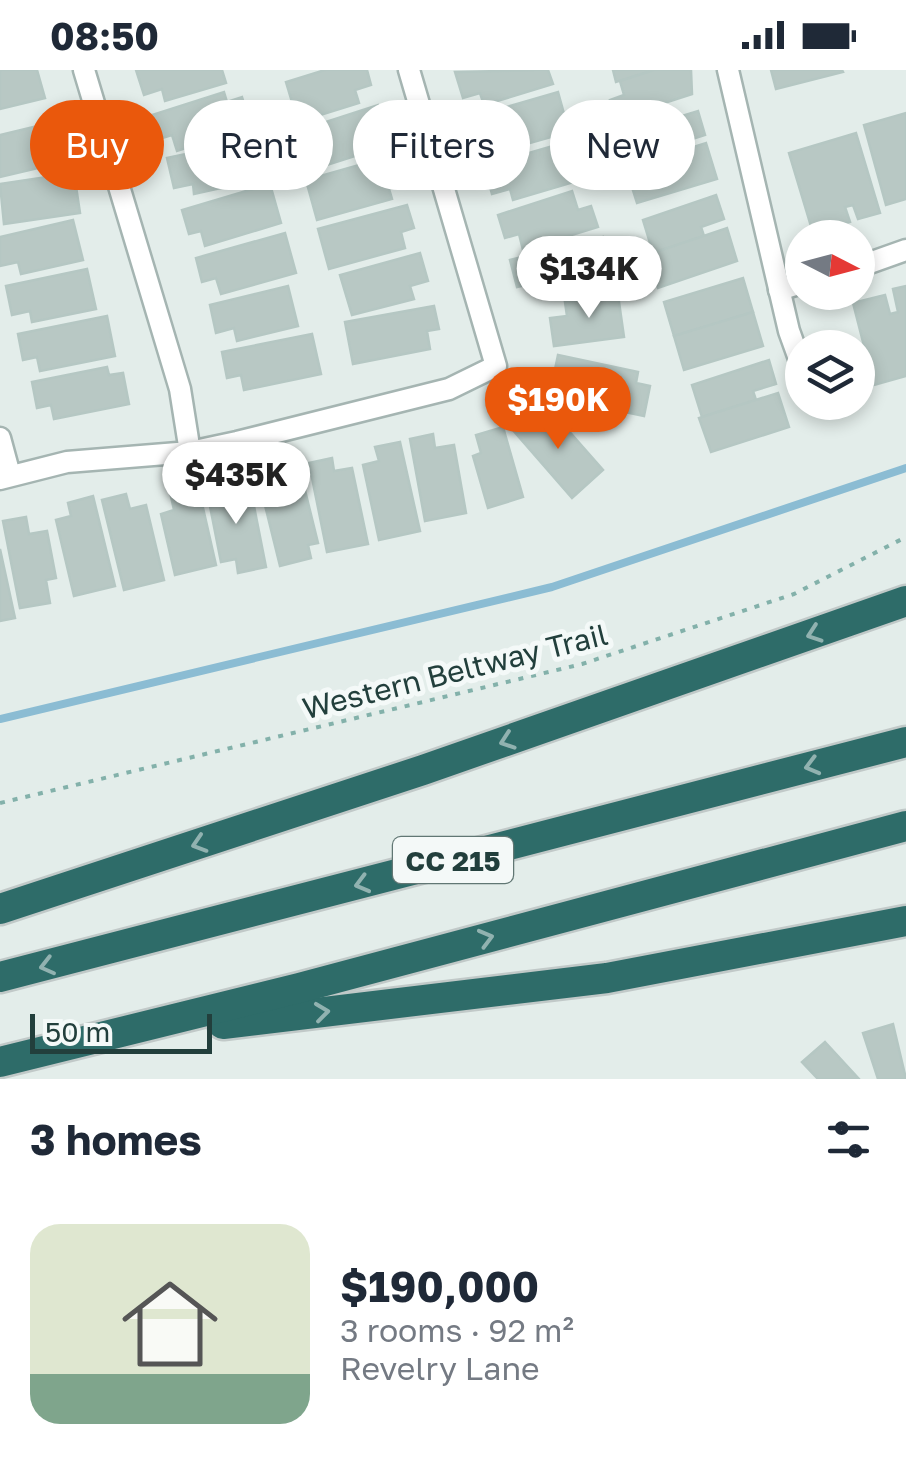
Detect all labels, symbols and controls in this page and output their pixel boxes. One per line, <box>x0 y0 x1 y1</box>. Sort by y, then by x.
text: 08:50 <box>50 13 159 58</box>
chip: Buy <box>30 100 164 190</box>
chip: Rent <box>184 100 333 190</box>
chip: Filters <box>353 100 530 190</box>
chip: New <box>550 100 695 190</box>
north arrow <box>785 220 875 310</box>
map controls <box>785 220 875 420</box>
pin: $134K <box>519 236 659 321</box>
text: $134K <box>539 249 639 287</box>
button: layers <box>785 330 875 420</box>
pin: $190K <box>488 367 628 452</box>
text: $190K <box>507 380 609 418</box>
pin: $435K <box>166 442 306 527</box>
text: $435K <box>184 455 288 493</box>
street label: Western Beltway Trail <box>299 616 611 726</box>
one-way arrow <box>806 622 823 642</box>
one-way arrow <box>500 729 517 750</box>
one-way arrow <box>804 755 821 776</box>
one-way arrow <box>191 832 208 853</box>
road number: CC 215 <box>393 837 513 883</box>
one-way arrow <box>354 872 371 893</box>
one-way arrow <box>477 929 494 950</box>
one-way arrow <box>39 954 56 975</box>
one-way arrow <box>314 1002 330 1023</box>
scale bar <box>30 1009 212 1054</box>
text: 50 m <box>45 1015 110 1048</box>
icon: filters <box>821 1112 876 1167</box>
text: 3 homes <box>30 1114 202 1164</box>
text: $190,000 <box>340 1261 539 1311</box>
icon: home <box>110 1264 230 1384</box>
text: 3 rooms · 92 m² <box>340 1311 574 1349</box>
text: Revelry Lane <box>340 1349 540 1387</box>

